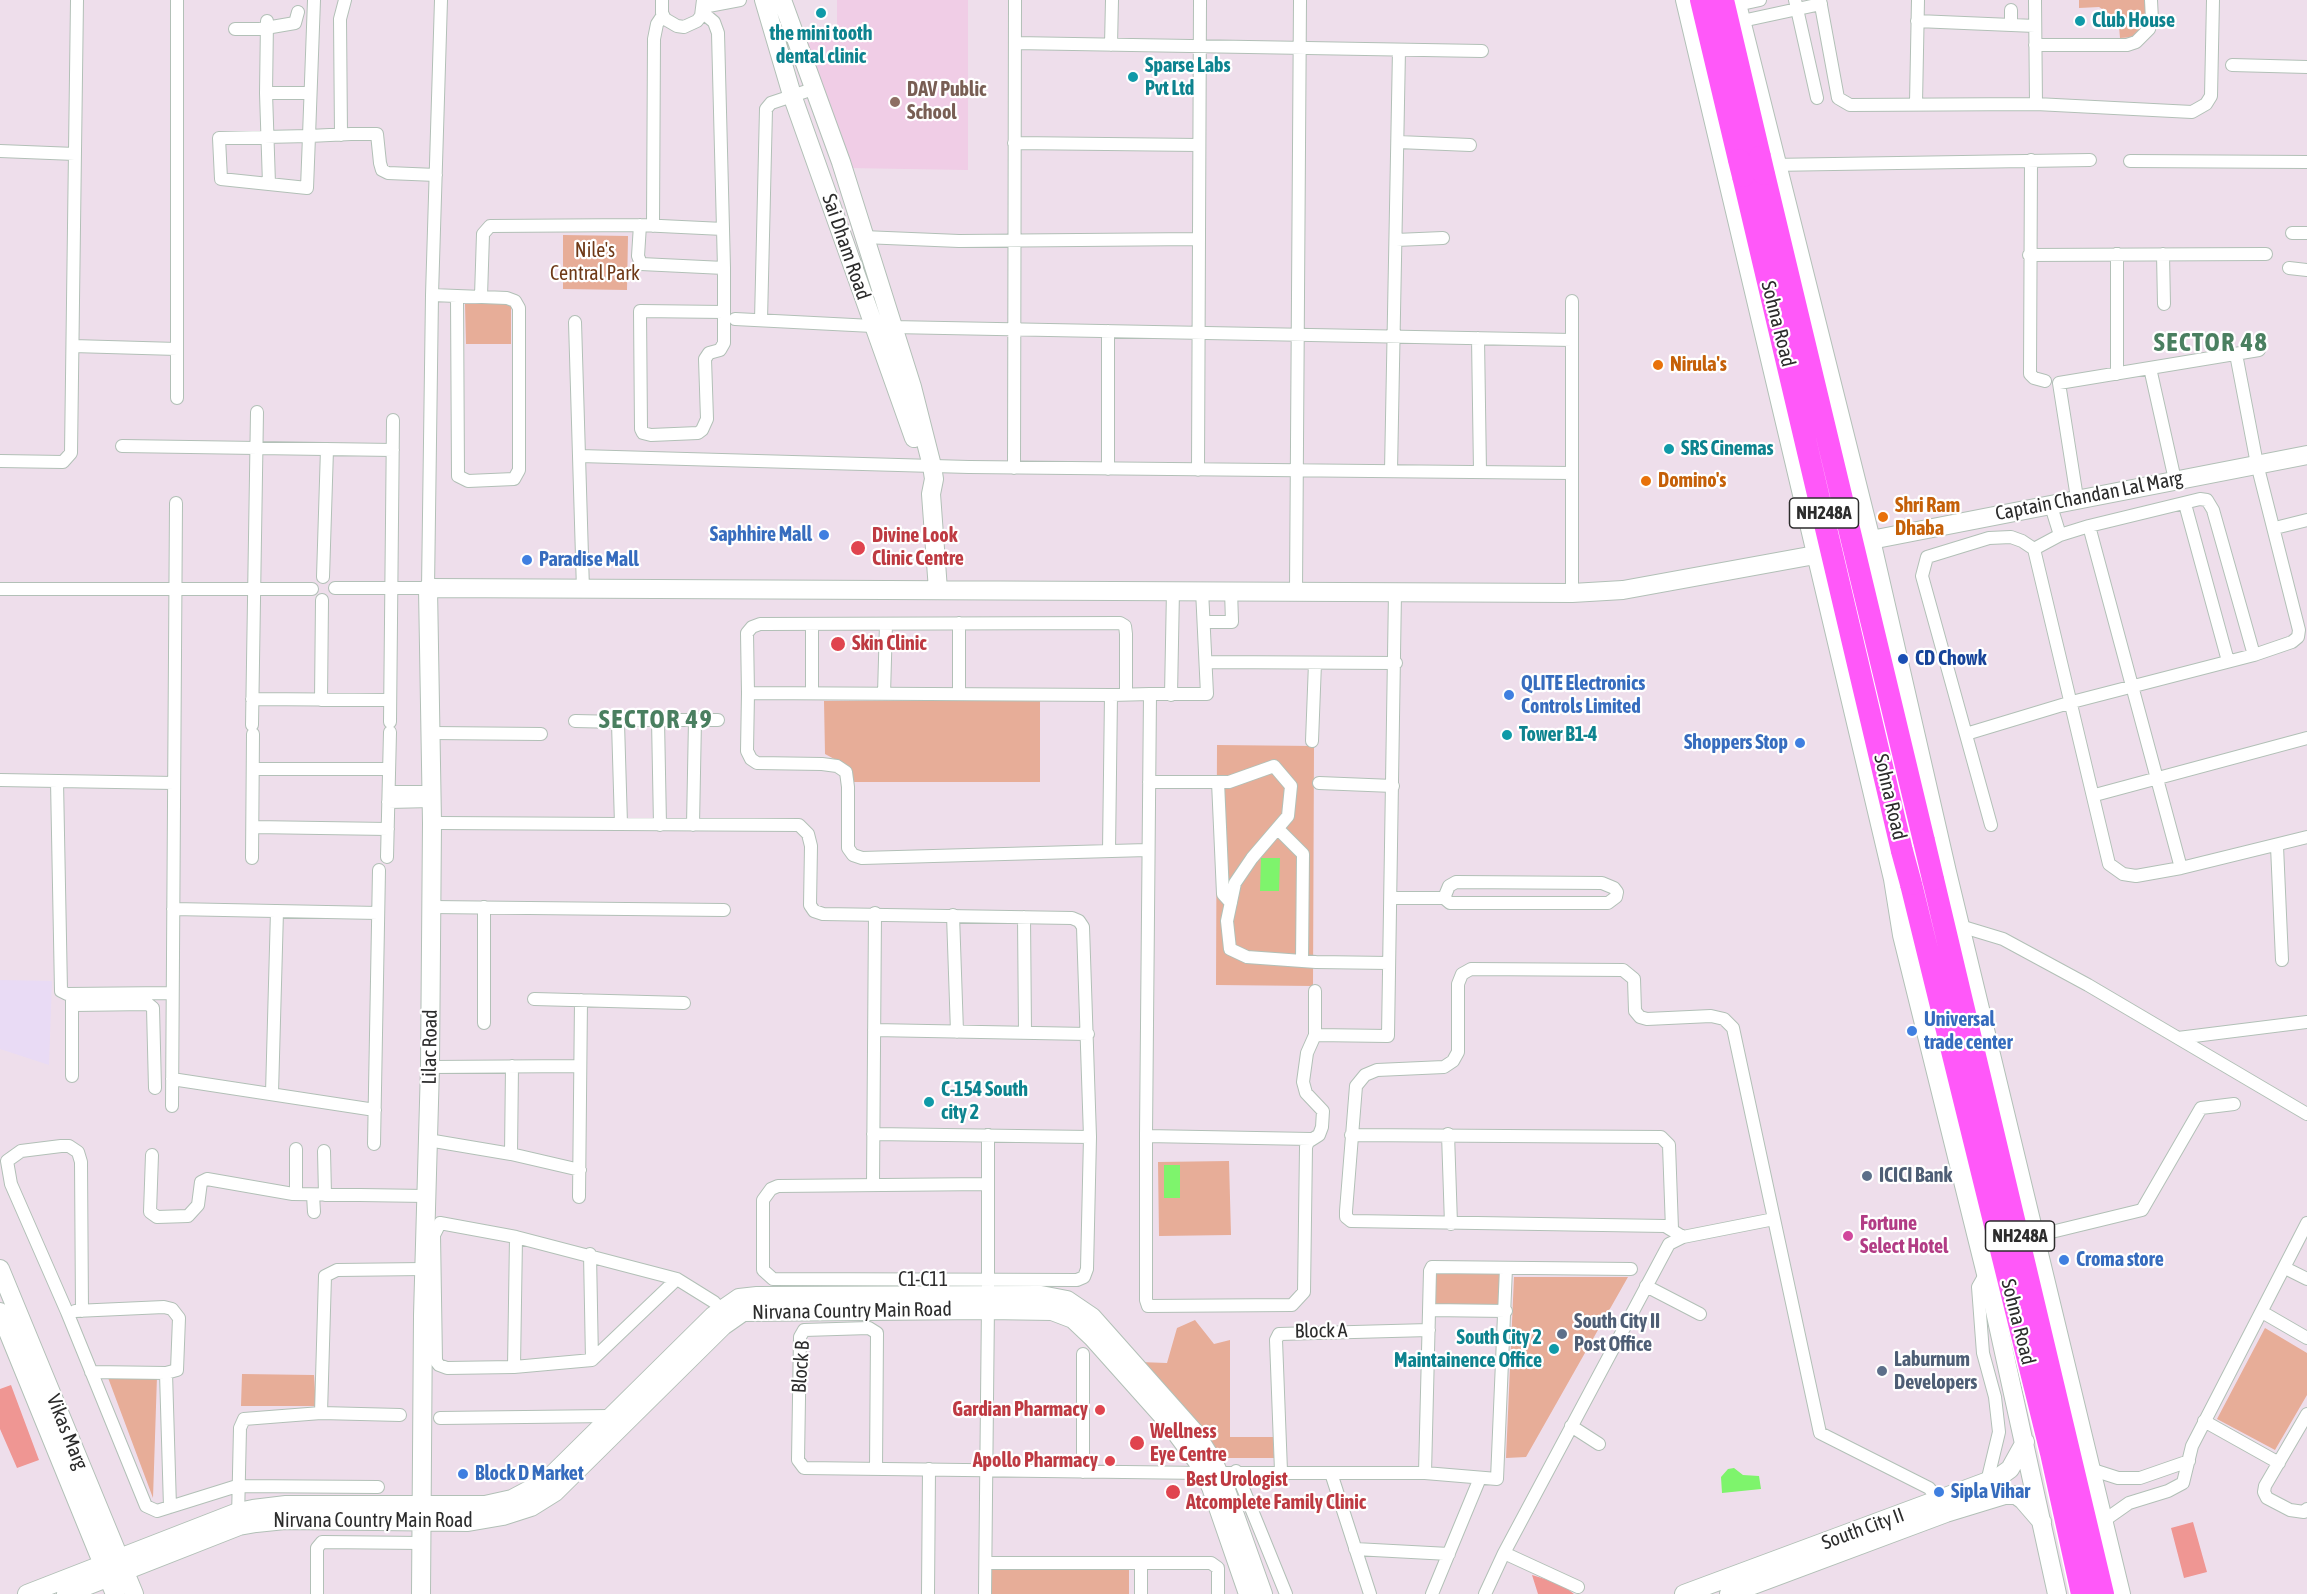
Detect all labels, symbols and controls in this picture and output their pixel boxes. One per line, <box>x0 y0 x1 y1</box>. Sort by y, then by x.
marker: the mini tooth dental clinic <box>814 6 828 20</box>
place label: Club House <box>2092 9 2175 33</box>
marker: Club House <box>2073 14 2087 28</box>
place label: the mini tooth dental clinic <box>769 22 873 69</box>
place label: Sparse Labs Pvt Ltd <box>1145 54 1231 101</box>
marker: Sparse Labs Pvt Ltd <box>1126 70 1140 84</box>
place label: DAV Public School <box>907 78 986 125</box>
marker: DAV Public School <box>888 95 902 109</box>
street label: Sai Dham Road <box>817 191 875 303</box>
park label: Nile's Central Park <box>550 239 640 286</box>
street label: Sohna Road <box>1756 279 1800 369</box>
district label: SECTOR 48 <box>2154 327 2268 359</box>
place label: Nirula's <box>1670 353 1727 377</box>
marker: Nirula's <box>1651 358 1665 372</box>
place label: SRS Cinemas <box>1681 437 1774 461</box>
marker: SRS Cinemas <box>1662 442 1676 456</box>
street label: Captain Chandan Lal Marg <box>1993 466 2185 526</box>
place label: Domino's <box>1658 469 1726 493</box>
marker: Domino's <box>1639 474 1653 488</box>
place label: Shri Ram Dhaba <box>1895 494 1960 541</box>
road number: NH248A <box>1790 498 1858 528</box>
marker: Shri Ram Dhaba <box>1876 510 1890 524</box>
place label: Saphhire Mall <box>710 523 812 547</box>
place label: Divine Look Clinic Centre <box>872 524 964 571</box>
marker: Saphhire Mall <box>817 528 831 542</box>
marker: Divine Look Clinic Centre <box>849 539 867 557</box>
place label: Paradise Mall <box>539 548 639 572</box>
marker: Paradise Mall <box>520 553 534 567</box>
place label: Skin Clinic <box>852 632 927 656</box>
marker: Skin Clinic <box>829 635 847 653</box>
place label: CD Chowk <box>1915 647 1987 671</box>
marker: CD Chowk <box>1896 652 1910 666</box>
place label: QLITE Electronics Controls Limited <box>1521 672 1645 719</box>
marker: QLITE Electronics Controls Limited <box>1502 688 1516 702</box>
district label: SECTOR 49 <box>599 704 713 736</box>
place label: Tower B1-4 <box>1519 723 1598 747</box>
marker: Tower B1-4 <box>1500 728 1514 742</box>
place label: Shoppers Stop <box>1684 731 1788 755</box>
marker: Shoppers Stop <box>1793 736 1807 750</box>
street label: Sohna Road <box>1868 752 1912 842</box>
place label: Universal trade center <box>1924 1008 2013 1055</box>
street label: Lilac Road <box>417 1009 443 1085</box>
marker: Universal trade center <box>1905 1024 1919 1038</box>
place label: C-154 South city 2 <box>941 1078 1028 1125</box>
marker: C-154 South city 2 <box>922 1095 936 1109</box>
place label: ICICI Bank <box>1879 1164 1952 1188</box>
marker: ICICI Bank <box>1860 1169 1874 1183</box>
place label: Fortune Select Hotel <box>1860 1212 1948 1259</box>
road number: NH248A <box>1986 1221 2054 1251</box>
marker: Fortune Select Hotel <box>1841 1229 1855 1243</box>
place label: Croma store <box>2076 1248 2164 1272</box>
marker: Croma store <box>2057 1253 2071 1267</box>
street label: C1-C11 <box>898 1268 948 1292</box>
street label: Sohna Road <box>1996 1277 2040 1367</box>
street label: Nirvana Country Main Road <box>752 1297 952 1325</box>
place label: South City II Post Office <box>1574 1310 1660 1357</box>
street label: Block A <box>1294 1319 1348 1343</box>
place label: South City 2 Maintainence Office <box>1394 1326 1542 1373</box>
marker: South City II Post Office <box>1555 1327 1569 1341</box>
street label: Block B <box>787 1340 815 1394</box>
marker: South City 2 Maintainence Office <box>1547 1342 1561 1356</box>
place label: Laburnum Developers <box>1894 1348 1977 1395</box>
marker: Laburnum Developers <box>1875 1364 1889 1378</box>
street label: Vikas Marg <box>41 1391 93 1473</box>
place label: Gardian Pharmacy <box>952 1398 1088 1422</box>
marker: Gardian Pharmacy <box>1093 1403 1107 1417</box>
place label: Wellness Eye Centre <box>1150 1420 1227 1467</box>
marker: Wellness Eye Centre <box>1128 1434 1146 1452</box>
place label: Apollo Pharmacy <box>973 1449 1098 1473</box>
marker: Apollo Pharmacy <box>1103 1454 1117 1468</box>
place label: Block D Market <box>475 1462 584 1486</box>
marker: Block D Market <box>456 1467 470 1481</box>
place label: Best Urologist Atcomplete Family Clinic <box>1186 1468 1366 1515</box>
place label: Sipla Vihar <box>1951 1480 2030 1504</box>
marker: Best Urologist Atcomplete Family Clinic <box>1164 1483 1182 1501</box>
marker: Sipla Vihar <box>1932 1485 1946 1499</box>
street label: South City II <box>1818 1503 1908 1555</box>
street label: Nirvana Country Main Road <box>273 1509 473 1533</box>

